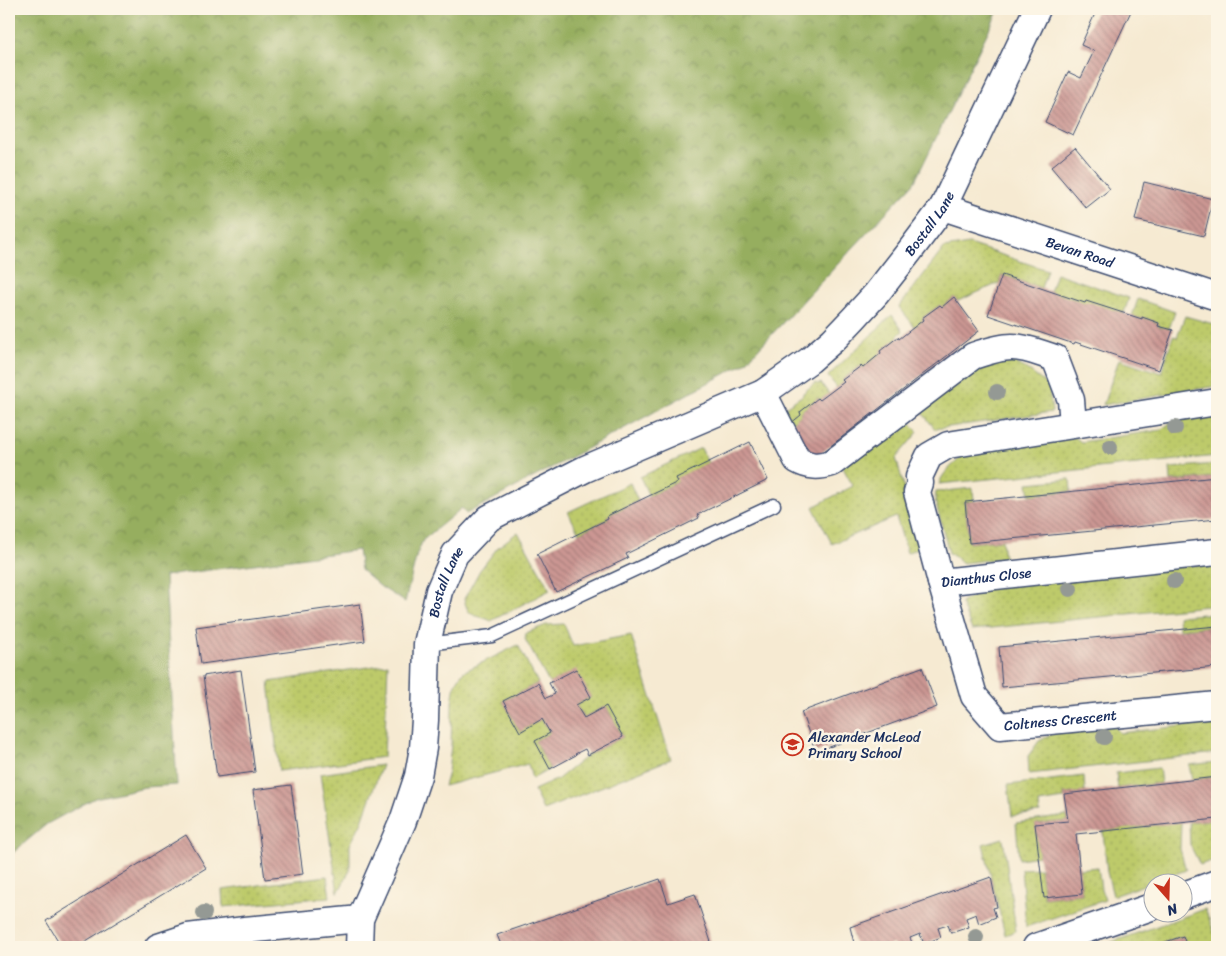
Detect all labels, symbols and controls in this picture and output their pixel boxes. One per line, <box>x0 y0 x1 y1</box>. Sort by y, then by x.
street label: Bostall Lane <box>898 187 962 262</box>
street label: Bevan Road <box>1042 230 1119 276</box>
street label: Bostall Lane <box>421 540 470 620</box>
street label: Dianthus Close <box>940 560 1033 595</box>
street label: Coltness Crescent <box>1003 703 1118 739</box>
place label: Alexander McLeod Primary School <box>807 725 922 766</box>
school or university icon: Alexander McLeod Primary School <box>780 733 804 757</box>
north arrow <box>1144 874 1194 924</box>
text: N <box>1163 896 1182 923</box>

